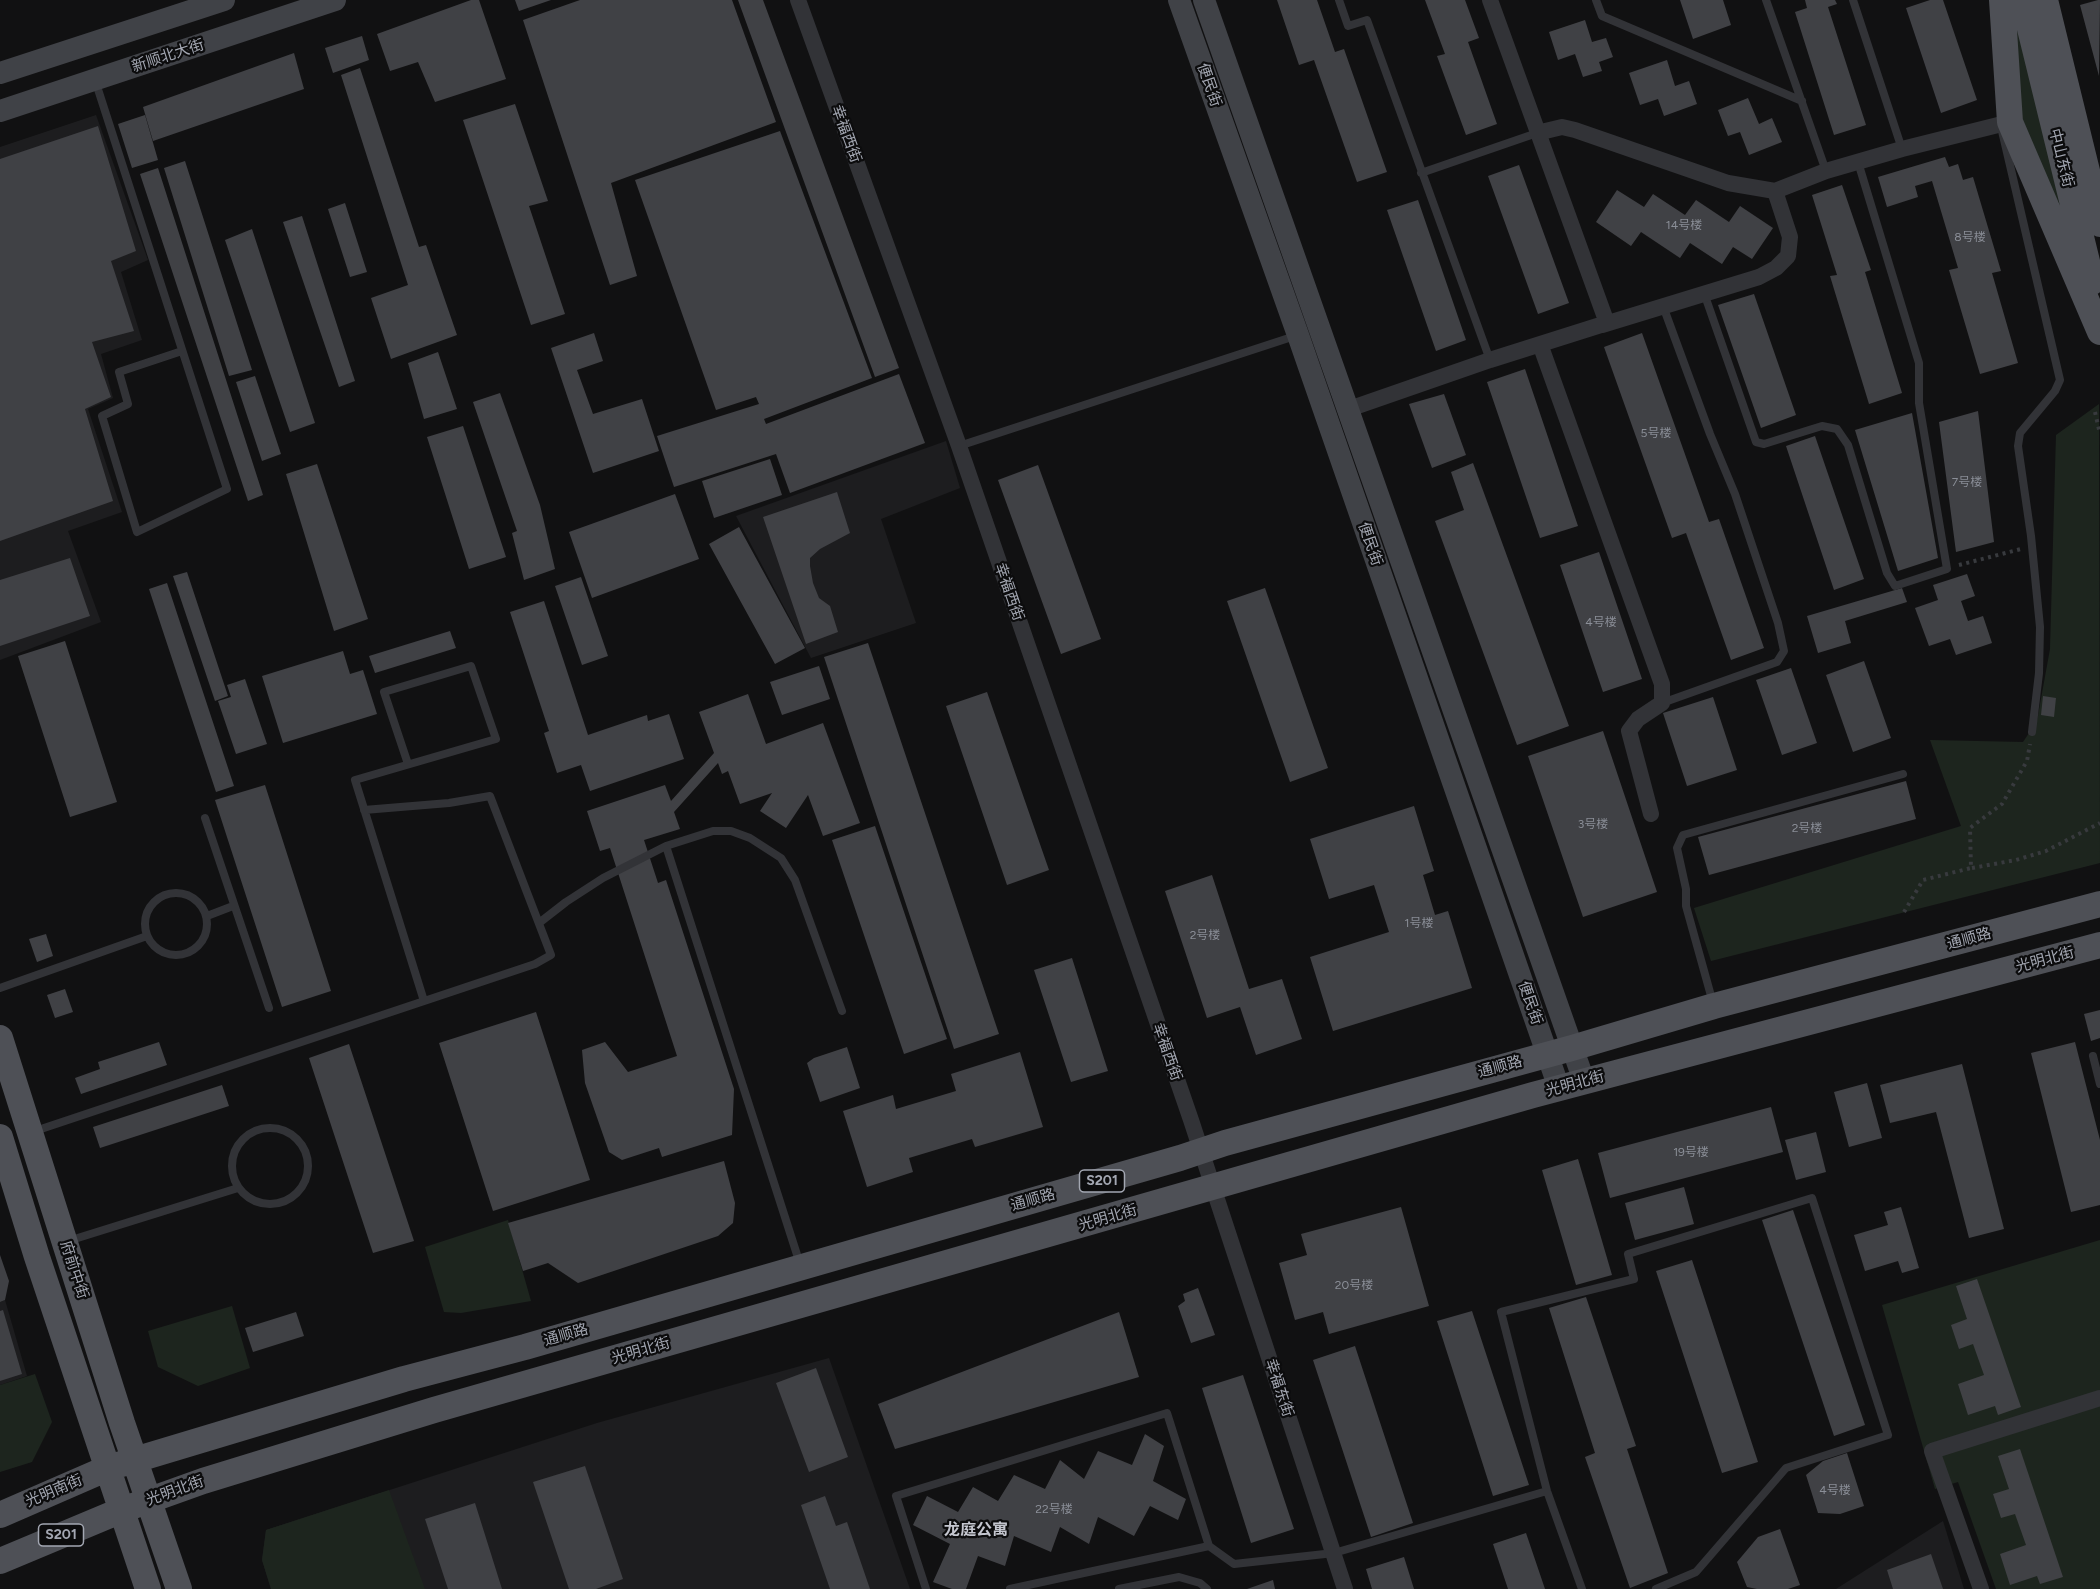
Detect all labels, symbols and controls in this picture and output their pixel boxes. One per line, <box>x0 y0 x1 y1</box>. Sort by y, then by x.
street label: 新顺北大街 <box>130 36 206 76</box>
street label: 便民街 <box>1193 61 1225 109</box>
street label: 幸福西街 <box>827 103 865 165</box>
street label: 中山东街 <box>2045 127 2077 189</box>
house number: 14号楼 <box>1666 218 1702 232</box>
house number: 8号楼 <box>1954 230 1986 244</box>
house number: 5号楼 <box>1641 426 1671 440</box>
house number: 7号楼 <box>1952 475 1982 489</box>
street label: 便民街 <box>1354 520 1386 568</box>
street label: 幸福西街 <box>991 561 1027 623</box>
house number: 4号楼 <box>1585 615 1617 629</box>
house number: 3号楼 <box>1578 817 1608 831</box>
house number: 2号楼 <box>1792 821 1822 835</box>
house number: 1号楼 <box>1405 916 1433 930</box>
street label: 通顺路 <box>1945 924 1993 954</box>
house number: 2号楼 <box>1190 928 1220 942</box>
street label: 光明北街 <box>2014 944 2076 976</box>
street label: 便民街 <box>1514 979 1546 1027</box>
street label: 幸福西街 <box>1149 1021 1185 1083</box>
street label: 通顺路 <box>1476 1052 1524 1082</box>
street label: 光明北街 <box>1544 1068 1606 1100</box>
house number: 19号楼 <box>1673 1145 1709 1159</box>
road number: S201 <box>1080 1170 1124 1192</box>
street label: 通顺路 <box>1009 1185 1057 1215</box>
street label: 光明北街 <box>1077 1201 1139 1235</box>
street label: 府前中街 <box>56 1239 92 1301</box>
house number: 20号楼 <box>1335 1278 1373 1292</box>
street label: 通顺路 <box>542 1320 590 1350</box>
street label: 光明北街 <box>610 1334 672 1368</box>
street label: 幸福东街 <box>1261 1357 1297 1419</box>
street label: 光明南街 <box>23 1471 85 1511</box>
street label: 光明北街 <box>144 1472 206 1510</box>
house number: 4号楼 <box>1819 1483 1851 1497</box>
house number: 22号楼 <box>1035 1502 1073 1516</box>
district label: 龙庭公寓 <box>944 1520 1008 1540</box>
road number: S201 <box>38 1524 84 1546</box>

